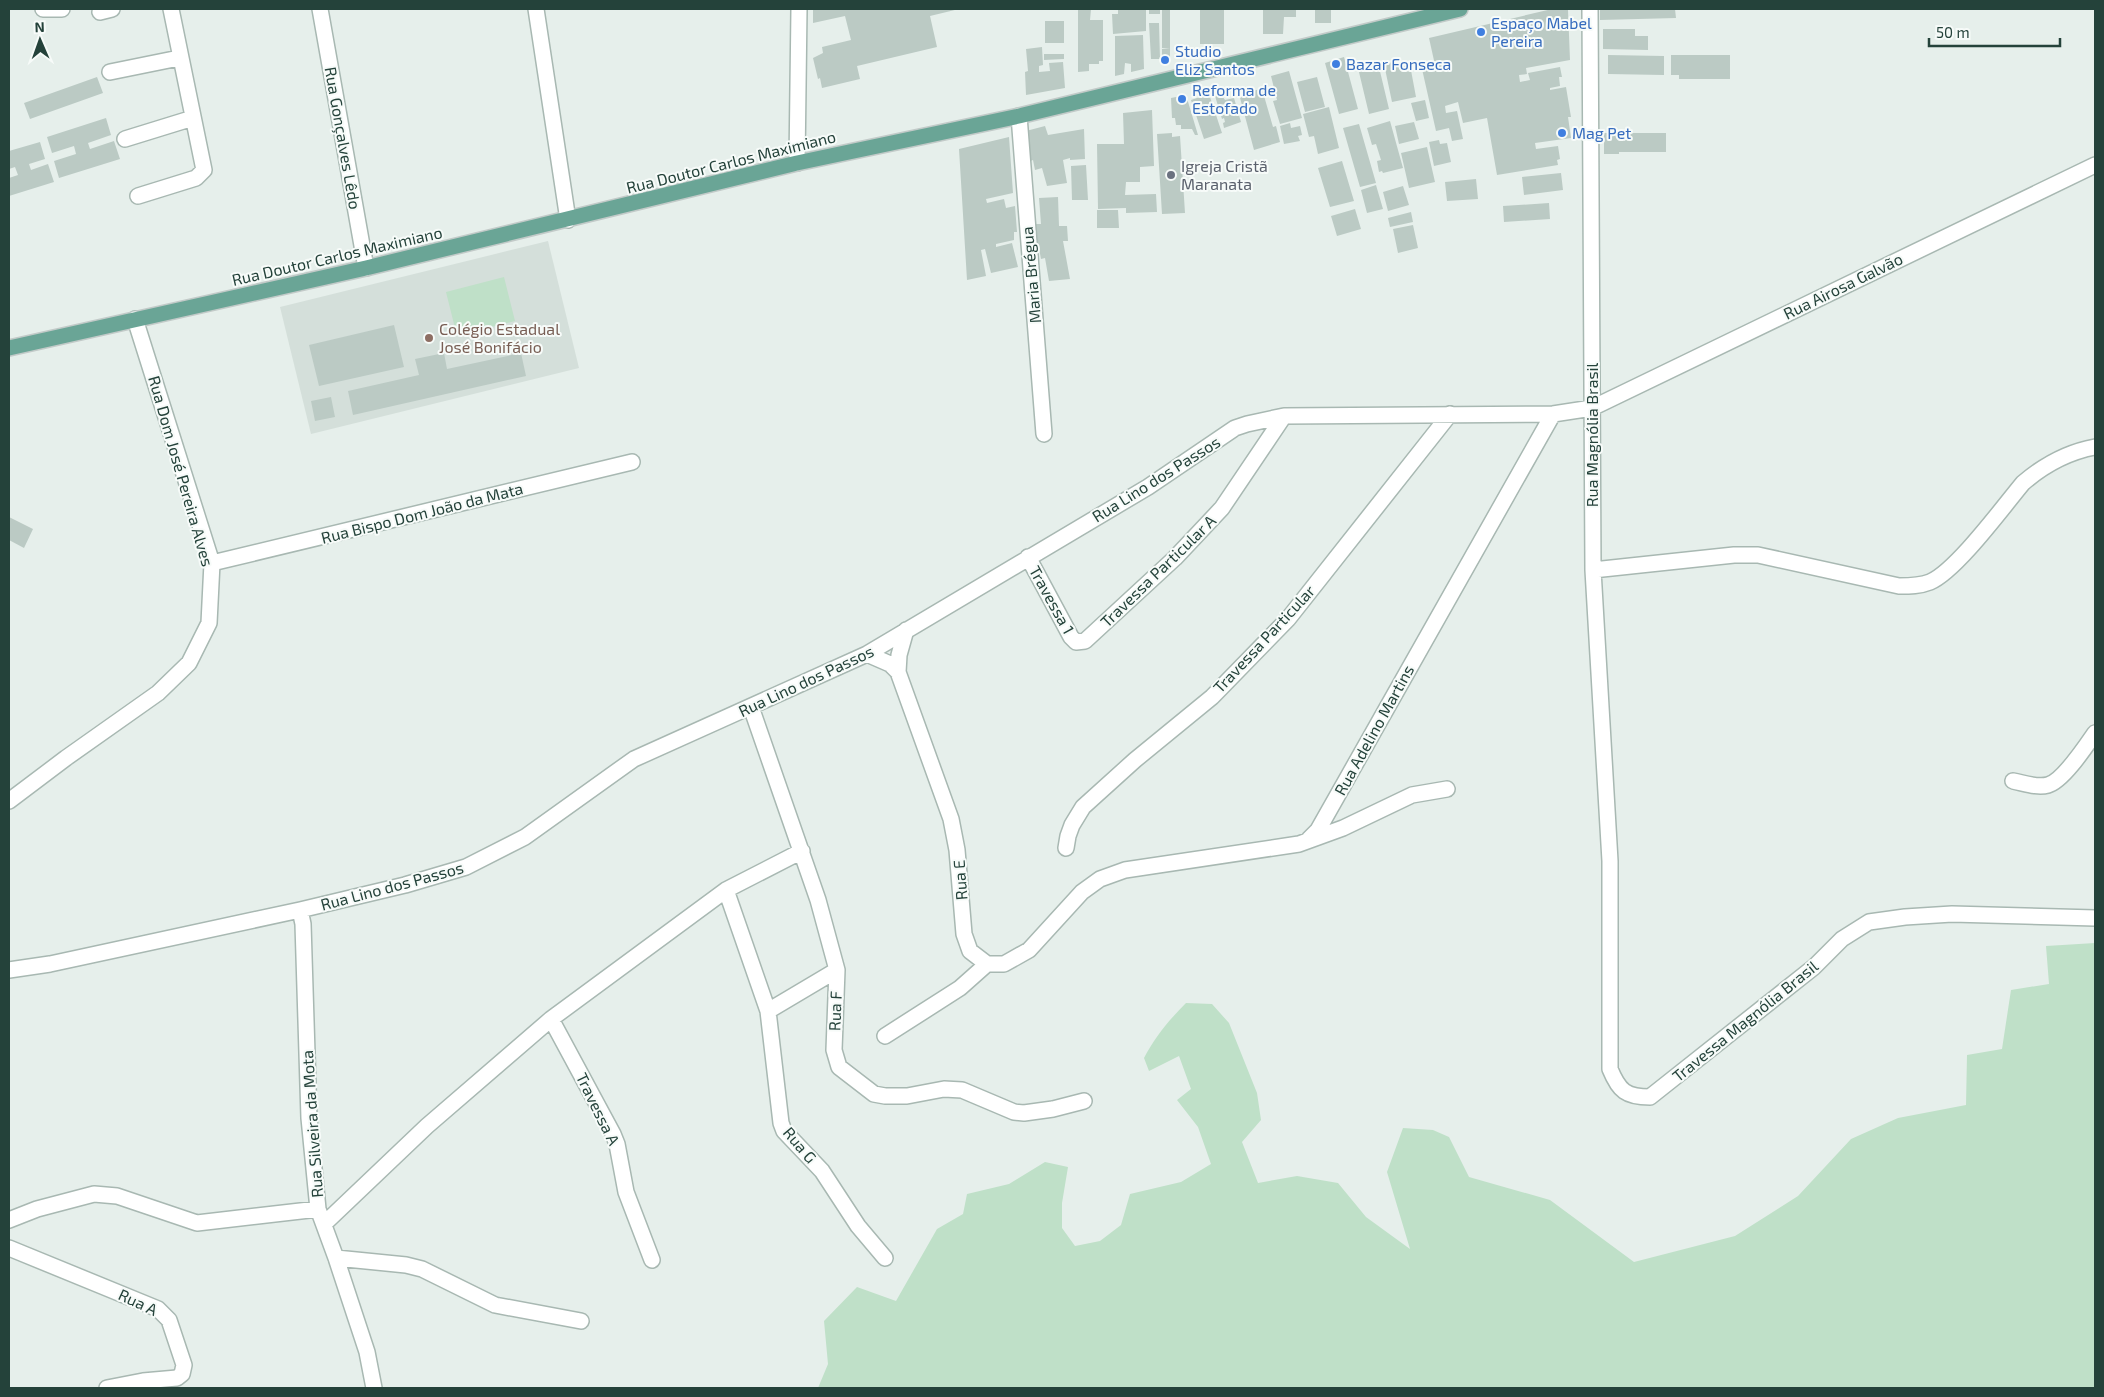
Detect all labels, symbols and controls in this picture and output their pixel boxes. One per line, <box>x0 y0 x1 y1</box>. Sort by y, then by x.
place label: Espaço Mabel Pereira <box>1491 13 1592 50</box>
north arrow <box>15 15 65 65</box>
scale bar <box>1929 15 2060 47</box>
text: N <box>34 18 45 35</box>
text: 50 m <box>1936 23 1970 41</box>
marker: Espaço Mabel Pereira <box>1475 26 1487 38</box>
place label: Studio Eliz Santos <box>1175 41 1255 78</box>
marker: Studio Eliz Santos <box>1159 54 1171 66</box>
place label: Bazar Fonseca <box>1346 54 1451 73</box>
marker: Bazar Fonseca <box>1330 58 1342 70</box>
street label: Rua Gonçalves Lêdo <box>321 65 365 211</box>
place label: Reforma de Estofado <box>1192 80 1276 117</box>
marker: Reforma de Estofado <box>1176 93 1188 105</box>
place label: Mag Pet <box>1572 123 1631 142</box>
street label: Rua Doutor Carlos Maximiano <box>624 126 838 197</box>
marker: Mag Pet <box>1556 127 1568 139</box>
place label: Igreja Cristã Maranata <box>1181 156 1268 193</box>
marker: Igreja Cristã Maranata <box>1165 169 1177 181</box>
street label: Rua Doutor Carlos Maximiano <box>230 222 444 289</box>
street label: Maria Brégua <box>1017 226 1044 324</box>
street label: Rua Airosa Galvão <box>1780 248 1905 323</box>
place label: Colégio Estadual José Bonifácio <box>439 319 560 356</box>
marker: Colégio Estadual José Bonifácio <box>423 332 435 344</box>
street label: Rua Magnólia Brasil <box>1582 362 1601 507</box>
street label: Rua Dom José Pereira Alves <box>145 373 218 569</box>
street label: Rua Lino dos Passos <box>1088 432 1223 526</box>
street label: Rua Bispo Dom João da Mata <box>319 478 525 547</box>
street label: Travessa Particular A <box>1096 511 1219 631</box>
street label: Travessa 1 <box>1026 562 1079 637</box>
street label: Travessa Particular <box>1209 581 1319 696</box>
street label: Rua Lino dos Passos <box>735 641 876 720</box>
street label: Rua Adelino Martins <box>1330 661 1417 798</box>
street label: Rua Lino dos Passos <box>318 857 465 914</box>
street label: Rua E <box>949 859 970 901</box>
street label: Travessa Magnólia Brasil <box>1668 956 1821 1085</box>
street label: Rua F <box>824 990 845 1031</box>
street label: Rua Silveira da Mota <box>297 1050 326 1198</box>
street label: Travessa A <box>573 1069 624 1148</box>
street label: Rua G <box>780 1123 821 1167</box>
street label: Rua A <box>116 1284 161 1319</box>

